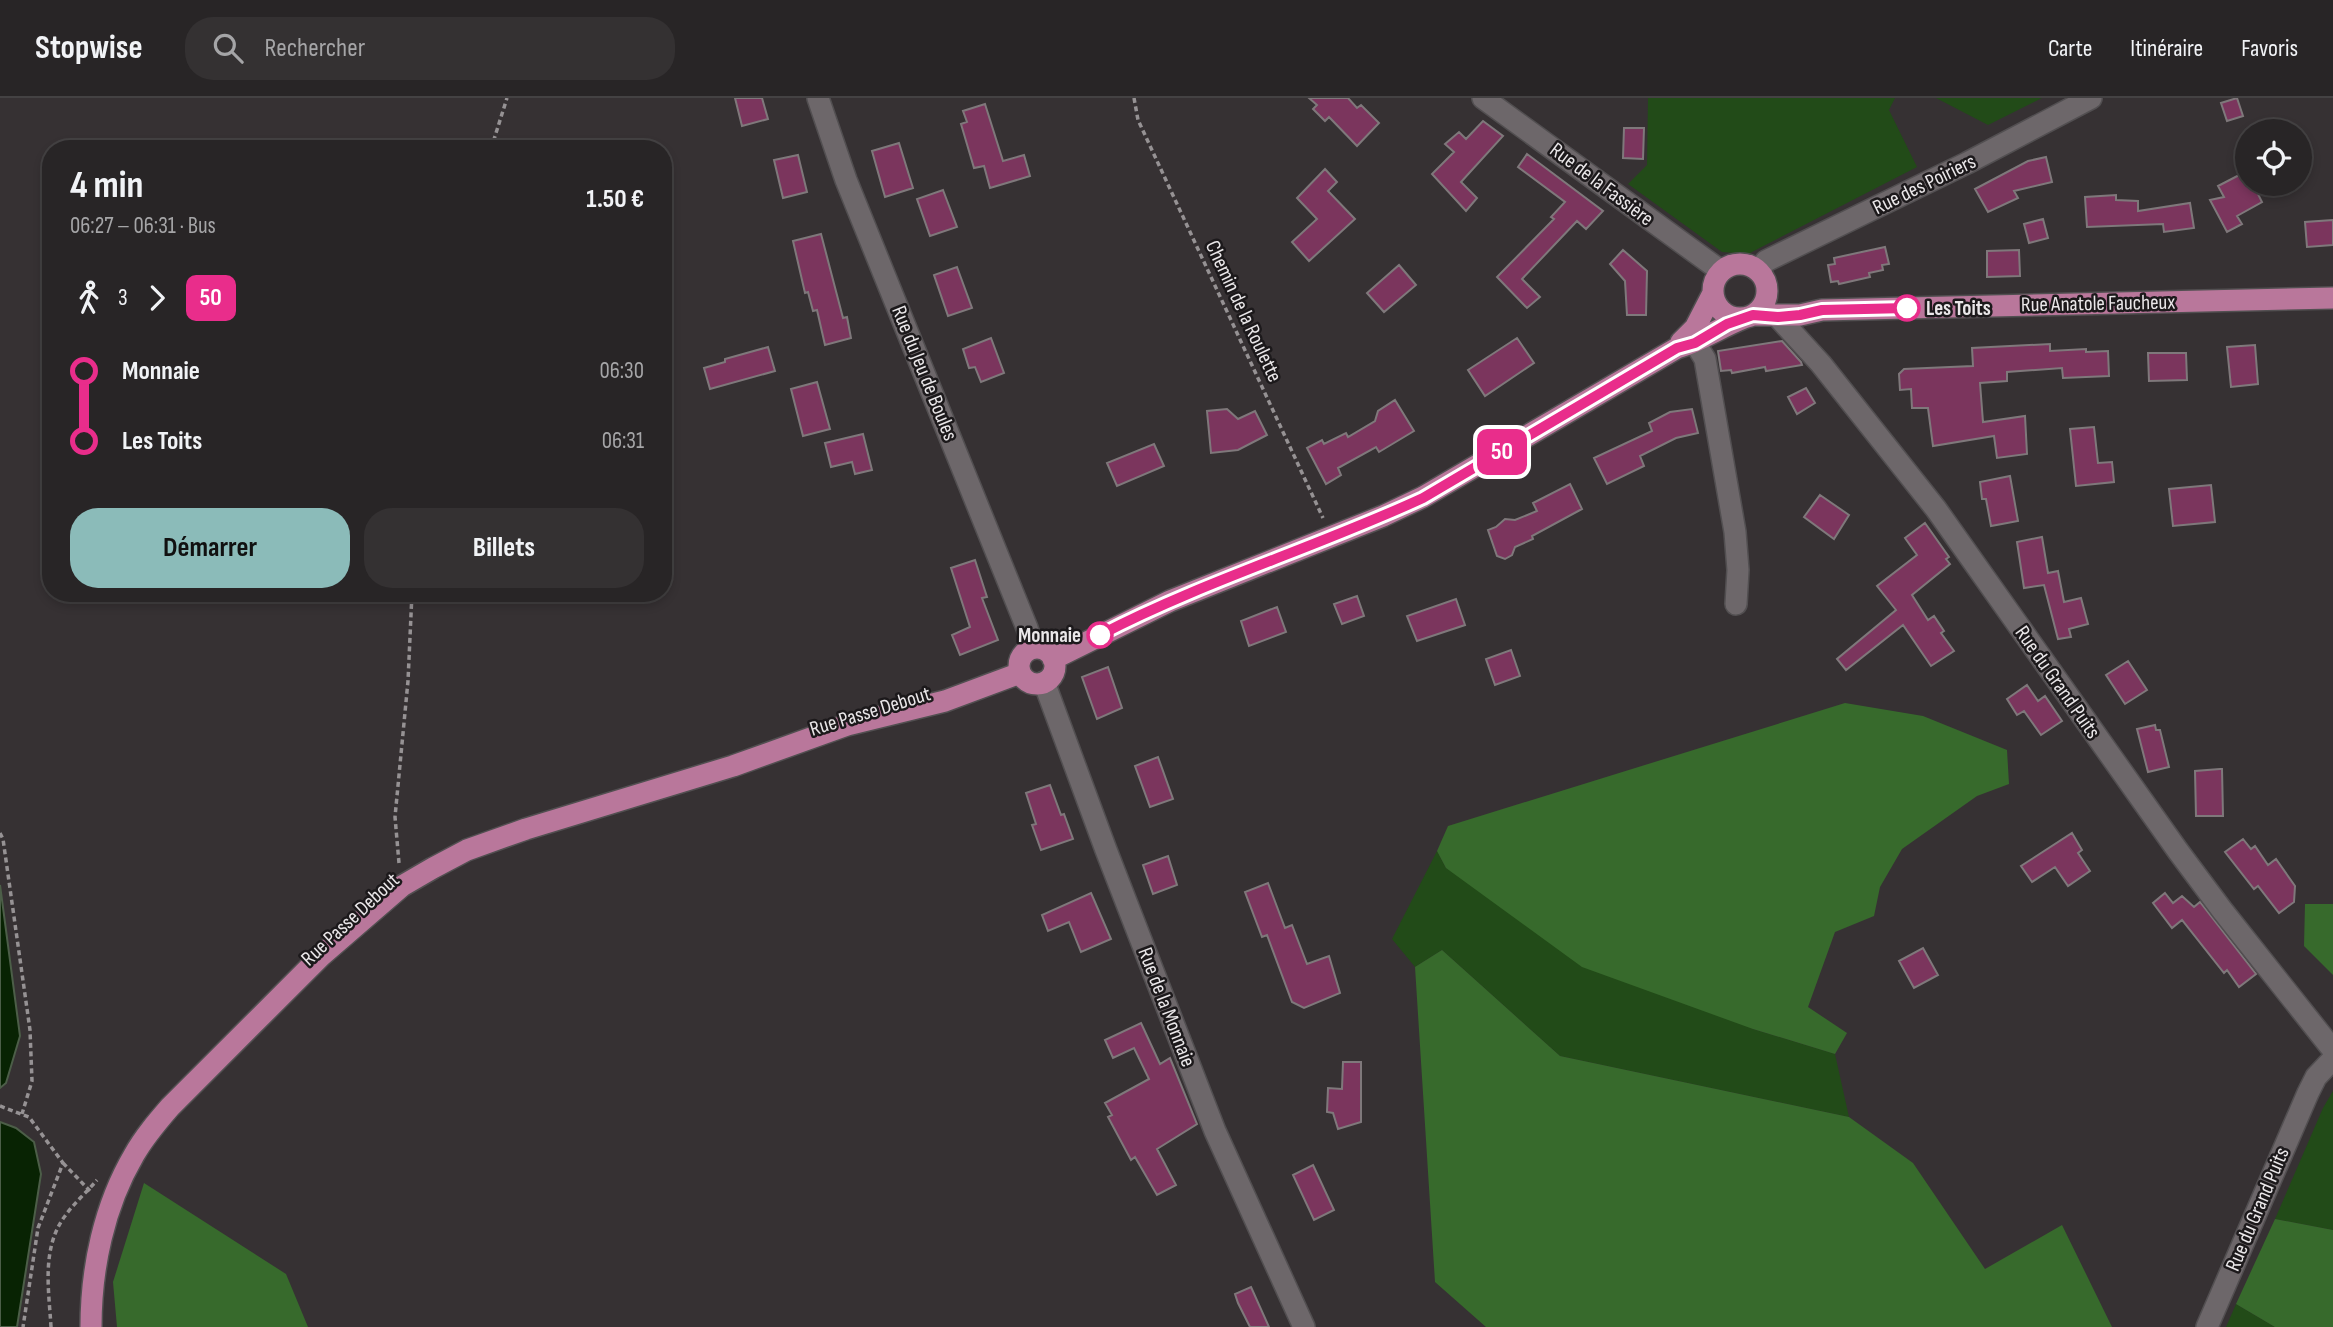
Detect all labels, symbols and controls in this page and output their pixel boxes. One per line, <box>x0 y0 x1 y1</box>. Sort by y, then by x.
search box <box>185 17 675 80</box>
text: Stopwise <box>35 28 143 68</box>
icon: search <box>209 29 247 67</box>
text: Rechercher <box>265 33 365 64</box>
text: Carte <box>2048 34 2092 63</box>
text: Itinéraire <box>2130 34 2203 63</box>
text: Favoris <box>2241 34 2298 63</box>
map controls <box>2235 119 2312 196</box>
button: locate <box>2235 119 2312 196</box>
street label: Rue de la Fassière <box>1545 137 1658 231</box>
street label: Rue des Poiriers <box>1869 149 1980 220</box>
text: 4 min <box>70 163 143 208</box>
text: 1.50 € <box>586 184 644 215</box>
text: 06:27 – 06:31 · Bus <box>70 212 216 240</box>
street label: Chemin de la Roulette <box>1200 236 1287 386</box>
icon: walk <box>70 279 108 317</box>
icon: forward <box>138 279 176 317</box>
text: 50 <box>200 283 222 312</box>
text: 3 <box>118 284 128 312</box>
street label: Rue Anatole Faucheux <box>2021 290 2175 317</box>
marker: Les Toits <box>1894 295 1920 321</box>
place label: Les Toits <box>1926 296 1991 321</box>
street label: Rue du Jeu de Boules <box>886 302 963 444</box>
text: Monnaie <box>122 356 200 387</box>
text: 06:30 <box>599 357 644 385</box>
text: Les Toits <box>122 426 202 457</box>
text: 06:31 <box>602 427 644 455</box>
line badge: 50 <box>1470 429 1534 475</box>
text: 50 <box>1491 437 1513 466</box>
button: Démarrer <box>70 508 350 588</box>
button: Billets <box>364 508 644 588</box>
street label: Rue du Grand Puits <box>2010 621 2106 743</box>
marker: Monnaie <box>1087 622 1113 648</box>
place label: Monnaie <box>1018 623 1081 648</box>
street label: Rue Passe Debout <box>807 681 934 742</box>
street label: Rue Passe Debout <box>296 868 405 971</box>
street label: Rue de la Monnaie <box>1132 944 1201 1070</box>
street label: Rue du Grand Puits <box>2220 1144 2295 1275</box>

